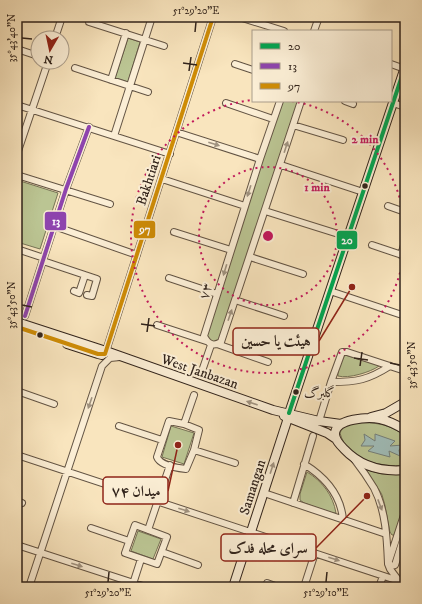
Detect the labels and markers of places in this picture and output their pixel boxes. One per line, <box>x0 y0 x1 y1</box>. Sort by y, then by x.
unlabelled marker <box>360 181 370 191</box>
centre of rings <box>261 229 275 243</box>
callout: هیئت یا حسین <box>233 328 319 355</box>
unlabelled marker <box>35 330 45 340</box>
place label: گلبرگ <box>304 385 335 401</box>
marker: گلبرگ <box>291 387 301 397</box>
callout: میدان ۷۴ <box>103 477 168 504</box>
callout: سرای محله فدک <box>221 534 316 561</box>

